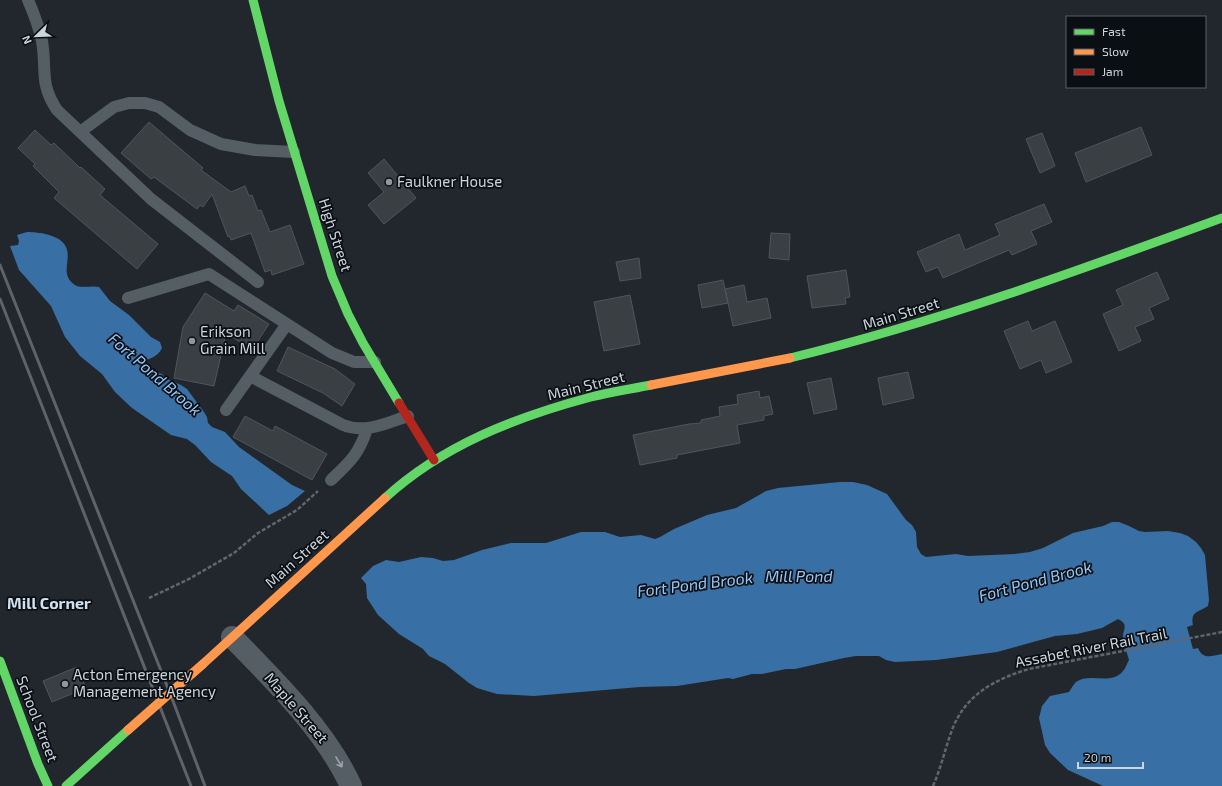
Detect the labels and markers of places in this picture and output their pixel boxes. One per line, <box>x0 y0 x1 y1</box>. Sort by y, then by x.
place label: Faulkner House <box>397 172 502 190</box>
marker: Faulkner House <box>384 177 394 187</box>
place label: Erikson Grain Mill <box>200 322 266 357</box>
marker: Erikson Grain Mill <box>187 336 197 346</box>
place label: Acton Emergency Management Agency <box>73 665 216 700</box>
marker: Acton Emergency Management Agency <box>60 679 70 689</box>

